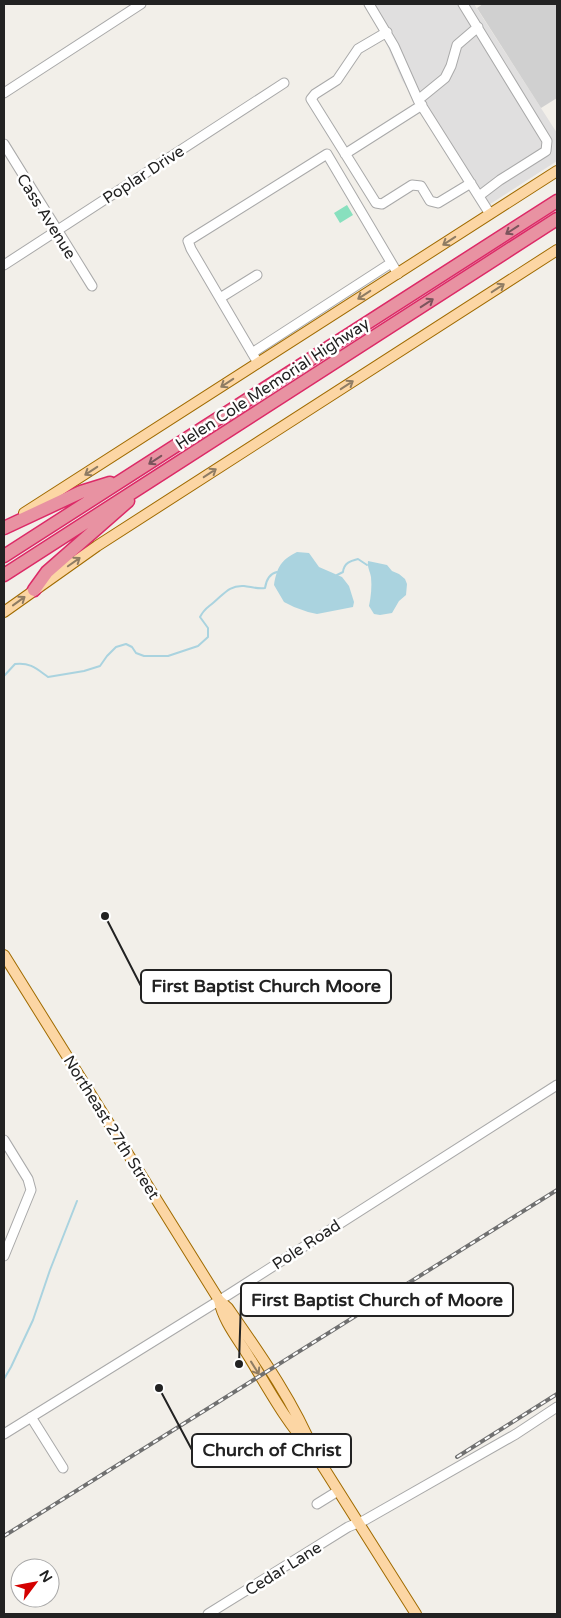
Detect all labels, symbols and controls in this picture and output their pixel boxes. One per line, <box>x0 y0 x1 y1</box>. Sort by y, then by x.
street label: Poplar Drive <box>99 141 188 209</box>
street label: Cass Avenue <box>12 170 80 263</box>
one-way arrow <box>506 225 520 235</box>
one-way arrow <box>443 236 457 246</box>
one-way arrow <box>490 283 504 293</box>
one-way arrow <box>358 291 372 301</box>
one-way arrow <box>419 297 433 307</box>
street label: Helen Cole Memorial Highway <box>172 313 374 454</box>
one-way arrow <box>221 378 235 388</box>
one-way arrow <box>340 380 354 390</box>
one-way arrow <box>148 455 162 465</box>
one-way arrow <box>84 466 98 476</box>
one-way arrow <box>203 468 217 478</box>
one-way arrow <box>67 557 81 567</box>
one-way arrow <box>12 596 26 606</box>
callout: First Baptist Church Moore <box>141 970 391 1003</box>
text: First Baptist Church Moore <box>151 975 381 997</box>
street label: Northeast 27th Street <box>59 1052 164 1203</box>
street label: Pole Road <box>269 1215 345 1274</box>
callout: First Baptist Church of Moore <box>241 1283 513 1316</box>
text: First Baptist Church of Moore <box>251 1289 503 1311</box>
one-way arrow <box>251 1361 261 1375</box>
callout: Church of Christ <box>192 1434 351 1467</box>
text: Church of Christ <box>203 1439 342 1461</box>
street label: Cedar Lane <box>242 1537 325 1600</box>
north arrow <box>10 1558 60 1608</box>
text: N <box>35 1567 56 1586</box>

